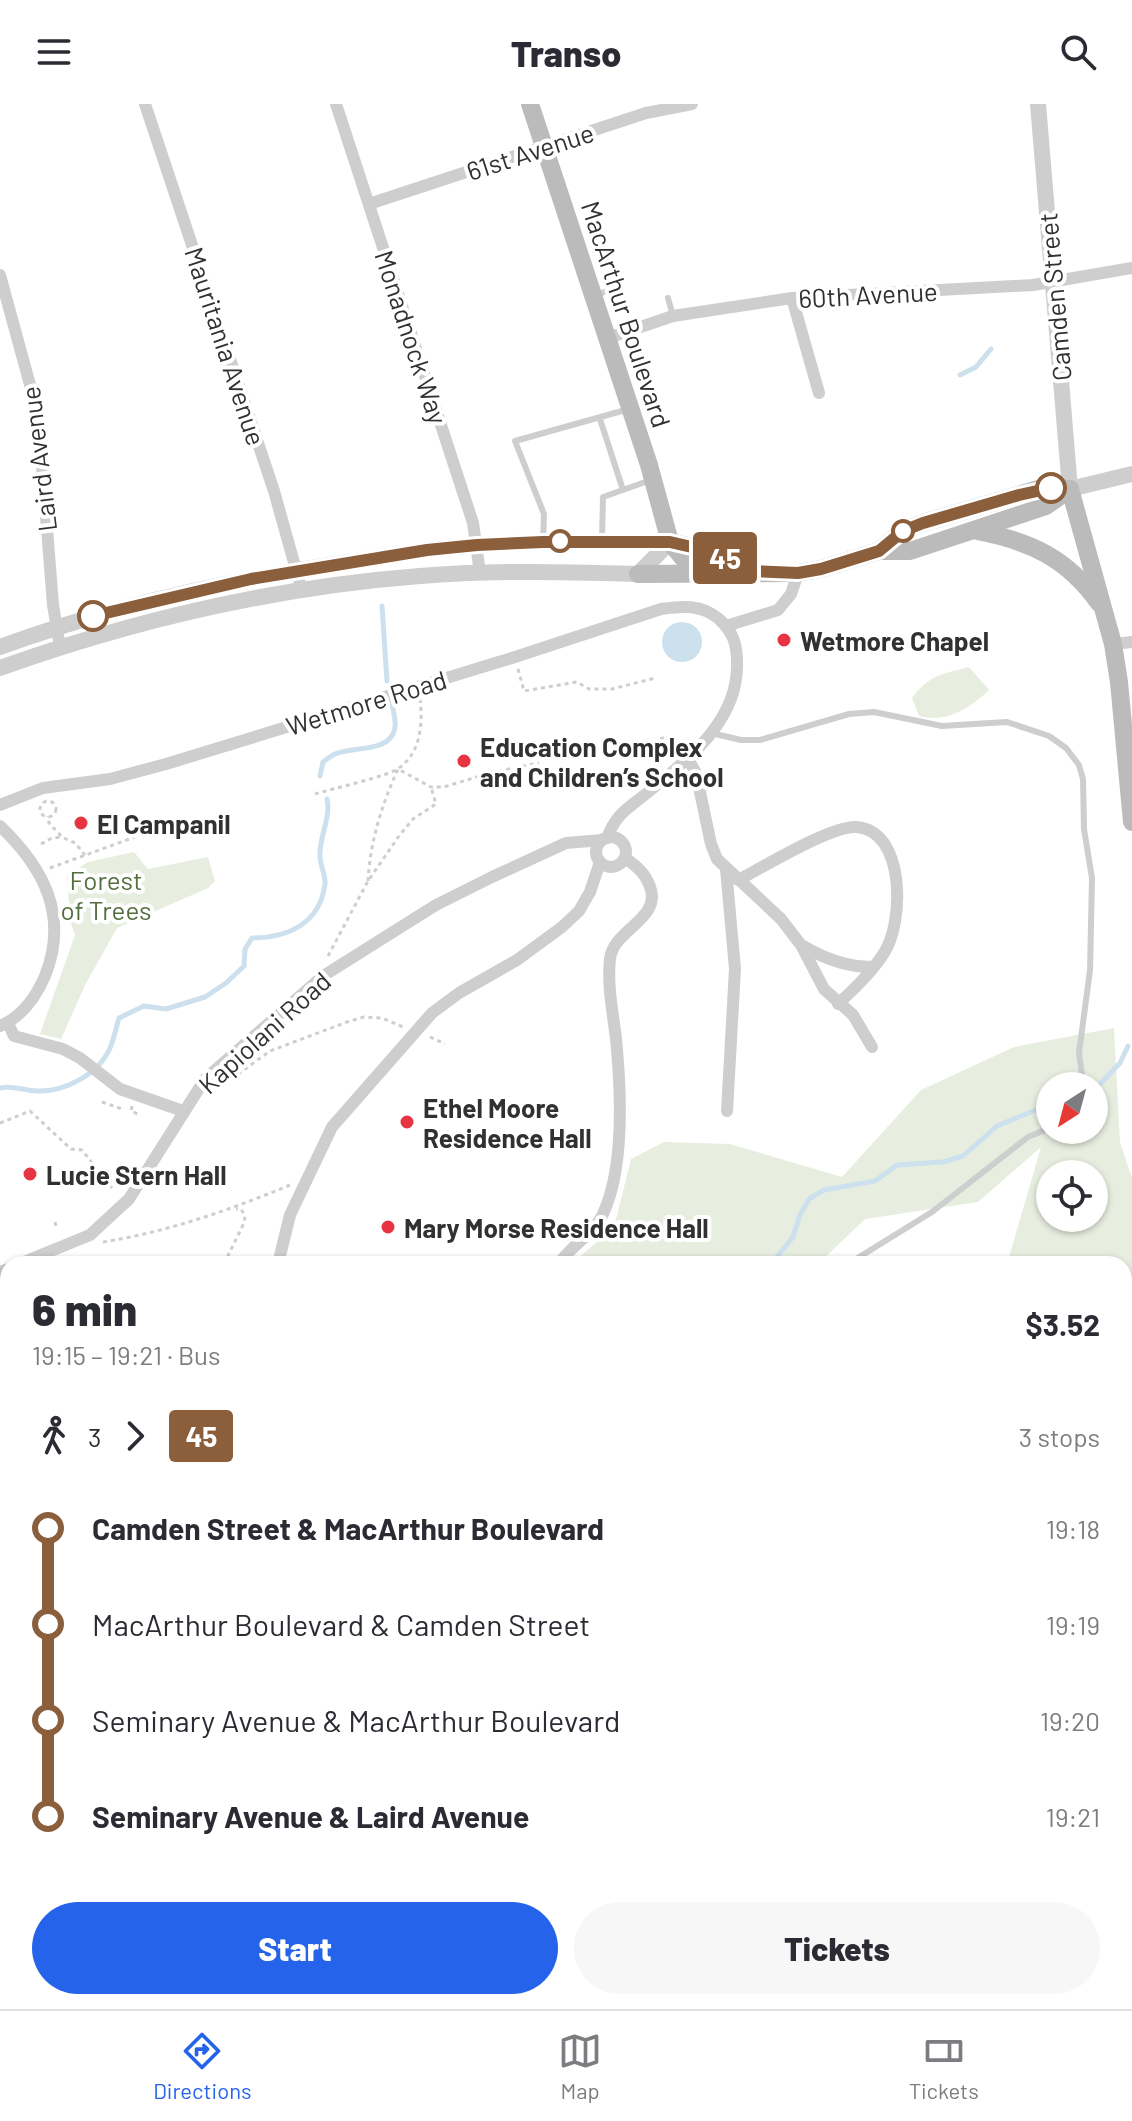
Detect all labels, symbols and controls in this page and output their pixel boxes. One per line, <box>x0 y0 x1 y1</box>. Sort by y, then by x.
icon: menu <box>32 30 76 74</box>
icon: search <box>1056 30 1100 74</box>
text: Transo <box>511 31 621 74</box>
street label: 61st Avenue <box>463 116 597 186</box>
street label: MacArthur Boulevard <box>576 197 678 431</box>
street label: Camden Street <box>1031 212 1077 382</box>
street label: Mauritania Avenue <box>179 243 273 449</box>
street label: Monadnock Way <box>369 246 455 428</box>
street label: 60th Avenue <box>798 275 938 313</box>
street label: Laird Avenue <box>14 385 62 533</box>
unlabelled marker <box>1036 473 1066 503</box>
unlabelled marker <box>892 520 914 542</box>
unlabelled marker <box>549 530 571 552</box>
line badge: 45 <box>689 532 761 584</box>
text: 45 <box>709 541 741 575</box>
unlabelled marker <box>78 601 108 631</box>
place label: Wetmore Chapel <box>800 625 989 656</box>
marker: Wetmore Chapel <box>775 631 793 649</box>
street label: Wetmore Road <box>282 663 450 741</box>
place label: Education Complex and Children’s School <box>480 731 724 792</box>
marker: Education Complex and Children’s School <box>455 752 473 770</box>
place label: El Campanil <box>97 808 231 839</box>
marker: El Campanil <box>72 814 90 832</box>
park label: Forest of Trees <box>60 864 152 925</box>
street label: Kapiolani Road <box>192 965 336 1099</box>
north arrow <box>1036 1072 1108 1144</box>
map controls <box>1036 1072 1108 1232</box>
place label: Ethel Moore Residence Hall <box>423 1092 591 1153</box>
marker: Ethel Moore Residence Hall <box>398 1113 416 1131</box>
place label: Lucie Stern Hall <box>46 1159 227 1190</box>
button: locate <box>1036 1160 1108 1232</box>
marker: Lucie Stern Hall <box>21 1165 39 1183</box>
place label: Mary Morse Residence Hall <box>404 1212 709 1243</box>
marker: Mary Morse Residence Hall <box>379 1218 397 1236</box>
text: 6 min <box>32 1282 137 1335</box>
text: $3.52 <box>1026 1306 1100 1342</box>
text: 19:15 – 19:21 · Bus <box>32 1339 220 1370</box>
icon: walk <box>32 1414 76 1458</box>
icon: forward <box>113 1414 157 1458</box>
text: 45 <box>185 1419 217 1453</box>
text: 3 <box>88 1421 101 1452</box>
text: 3 stops <box>1019 1421 1100 1452</box>
text: Camden Street & MacArthur Boulevard <box>92 1510 604 1546</box>
text: 19:18 <box>1046 1513 1100 1544</box>
text: MacArthur Boulevard & Camden Street <box>92 1606 590 1642</box>
text: 19:19 <box>1046 1609 1100 1640</box>
text: Seminary Avenue & MacArthur Boulevard <box>92 1702 620 1738</box>
text: 19:20 <box>1040 1705 1100 1736</box>
text: Seminary Avenue & Laird Avenue <box>92 1798 529 1834</box>
text: 19:21 <box>1046 1801 1100 1832</box>
button: Start <box>32 1902 558 1994</box>
button: Tickets <box>574 1902 1100 1994</box>
tab: Directions <box>153 2029 252 2103</box>
tab: Map <box>558 2029 602 2103</box>
tab: Tickets <box>909 2029 979 2103</box>

